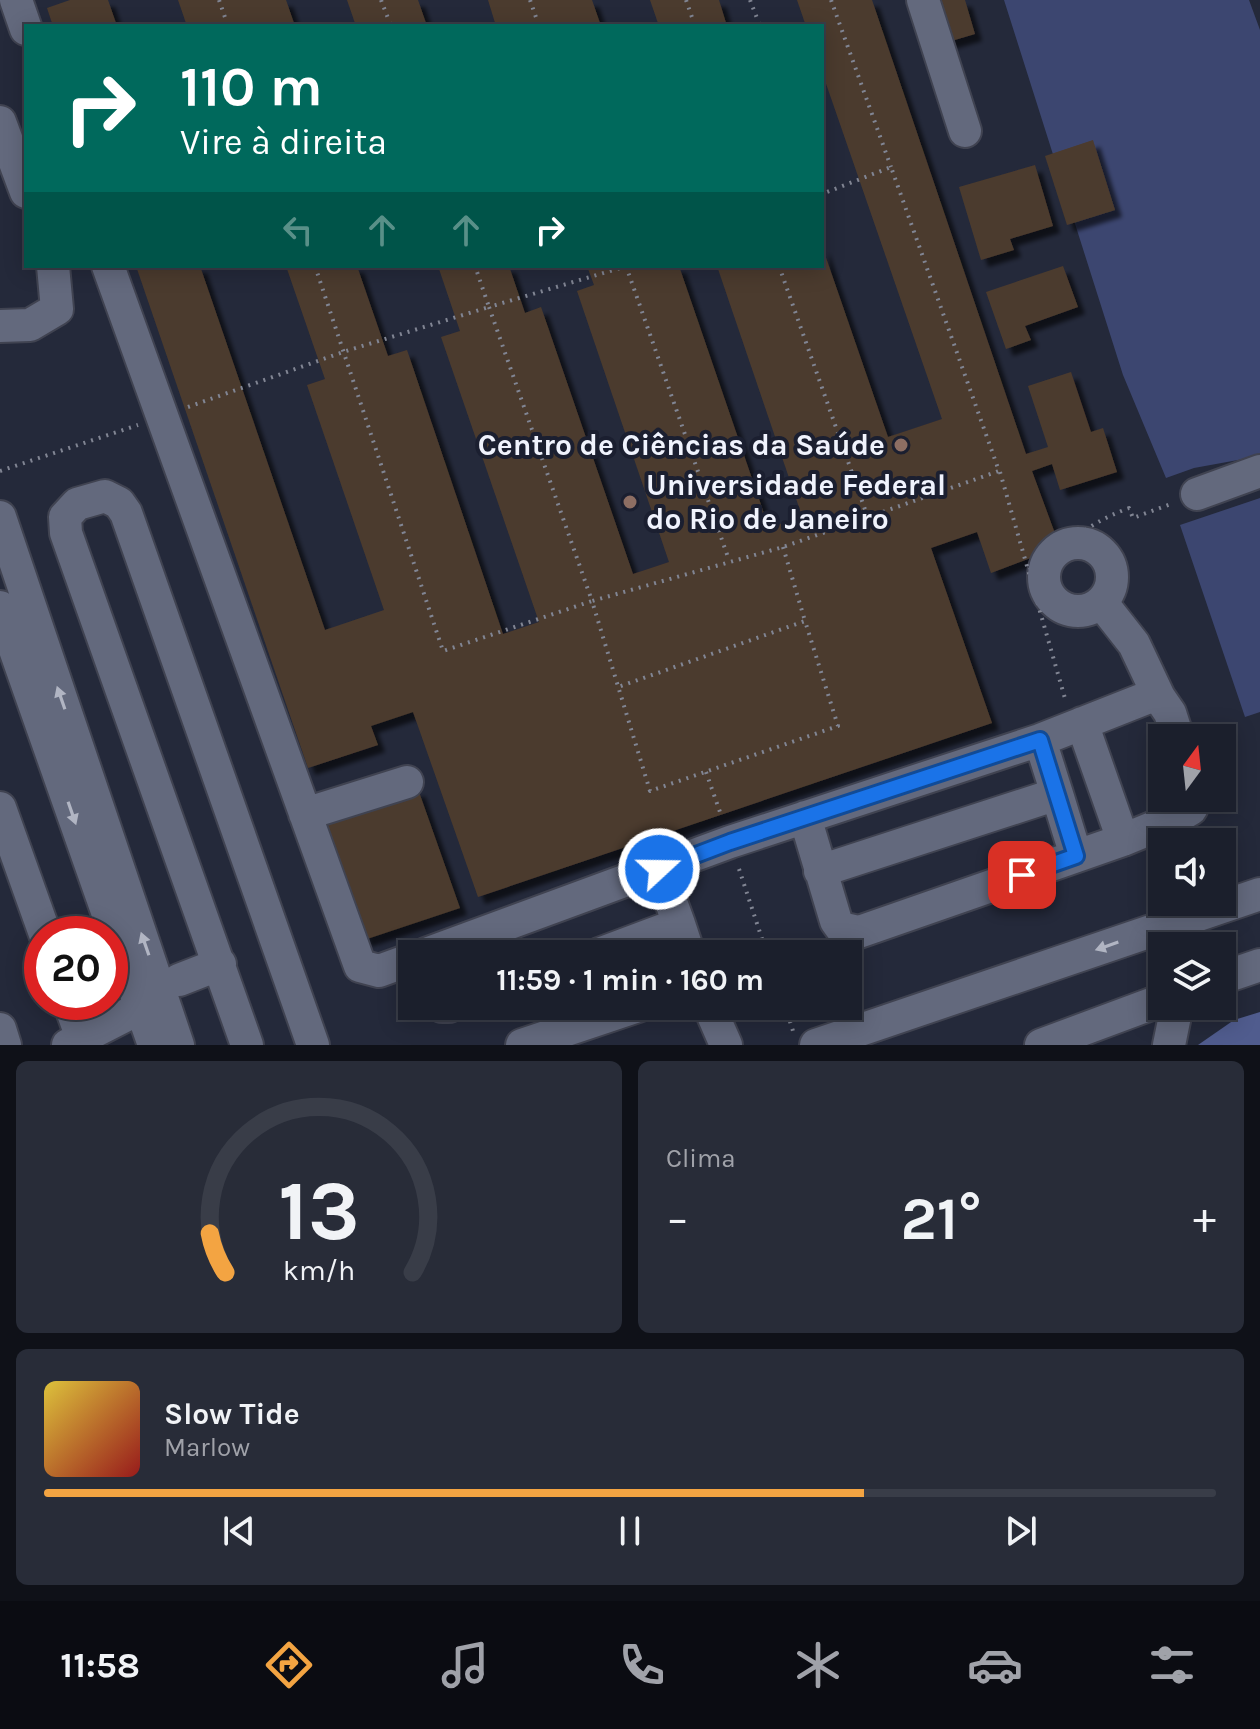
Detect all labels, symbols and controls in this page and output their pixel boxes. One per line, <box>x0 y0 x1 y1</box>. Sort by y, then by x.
text: 110 m <box>180 54 323 119</box>
icon: right <box>48 56 152 160</box>
text: Vire à direita <box>180 121 387 163</box>
icon: left <box>276 208 320 252</box>
icon: ahead <box>360 208 404 252</box>
icon: ahead <box>444 208 488 252</box>
icon: right <box>528 208 572 252</box>
place label: Centro de Ciências da Saúde <box>478 427 885 463</box>
marker: Centro de Ciências da Saúde <box>892 436 910 454</box>
place label: Universidade Federal do Rio de Janeiro <box>646 467 946 537</box>
marker: Universidade Federal do Rio de Janeiro <box>621 493 639 511</box>
one-way arrow <box>55 686 67 710</box>
north arrow <box>1148 724 1236 812</box>
map controls <box>1148 724 1236 1020</box>
one-way arrow <box>66 801 78 825</box>
position arrow <box>617 827 701 911</box>
button: sound <box>1148 828 1236 916</box>
pin <box>988 841 1056 909</box>
icon: arrive <box>1000 853 1044 897</box>
speed limit sign: 20 <box>24 916 128 1020</box>
one-way arrow <box>138 932 150 956</box>
button: layers <box>1148 932 1236 1020</box>
one-way arrow <box>1094 941 1118 953</box>
text: 11:59 · 1 min · 160 m <box>496 962 764 998</box>
text: Clima <box>666 1143 736 1174</box>
text: 13 <box>278 1163 360 1260</box>
text: 21° <box>901 1184 982 1254</box>
text: − <box>666 1193 689 1244</box>
text: + <box>1193 1193 1216 1244</box>
text: km/h <box>283 1254 355 1287</box>
text: Slow Tide <box>164 1396 300 1432</box>
text: Marlow <box>164 1432 250 1463</box>
icon: previous <box>217 1509 261 1553</box>
icon: pause <box>608 1509 652 1553</box>
icon: next <box>999 1509 1043 1553</box>
icon: directions <box>261 1637 317 1693</box>
icon: music <box>437 1637 493 1693</box>
icon: phone <box>614 1637 670 1693</box>
icon: climate <box>790 1637 846 1693</box>
icon: car <box>967 1637 1023 1693</box>
icon: filters <box>1144 1637 1200 1693</box>
text: 11:58 <box>60 1644 140 1686</box>

